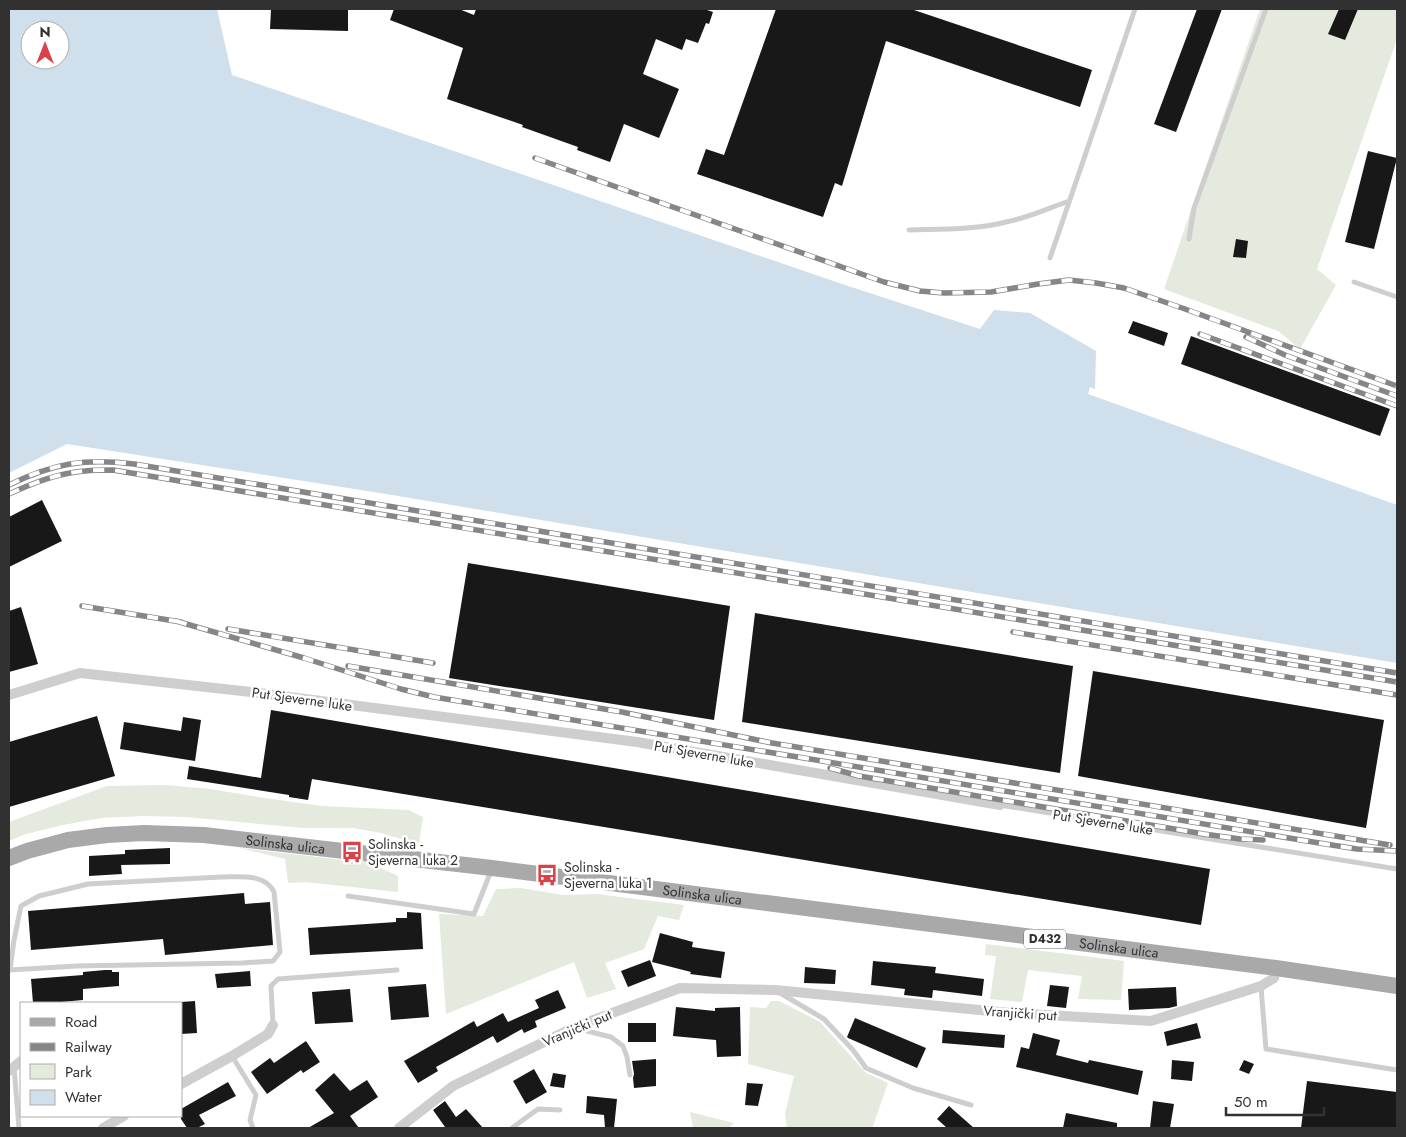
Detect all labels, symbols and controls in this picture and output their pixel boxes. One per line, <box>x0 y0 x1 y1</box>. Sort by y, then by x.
north arrow <box>20 20 70 70</box>
text: N <box>39 22 51 42</box>
street label: Put Sjeverne luke <box>251 682 353 716</box>
street label: Put Sjeverne luke <box>653 735 755 773</box>
street label: Put Sjeverne luke <box>1052 804 1154 840</box>
street label: Solinska ulica <box>244 830 326 859</box>
place label: Solinska - Sjeverna luka 2 <box>368 834 458 870</box>
bus stop icon: Solinska - Sjeverna luka 2 <box>339 839 365 865</box>
place label: Solinska - Sjeverna luka 1 <box>564 857 652 893</box>
bus stop icon: Solinska - Sjeverna luka 1 <box>534 862 560 888</box>
street label: Solinska ulica <box>661 880 743 910</box>
road number: D432 <box>1024 930 1066 949</box>
street label: Solinska ulica <box>1078 933 1160 963</box>
street label: Vranjički put <box>983 1000 1058 1026</box>
legend <box>20 1002 182 1117</box>
street label: Vranjički put <box>539 1004 615 1052</box>
text: Road <box>65 1011 97 1033</box>
text: Railway <box>65 1036 112 1058</box>
text: Park <box>65 1061 92 1083</box>
scale bar <box>1226 1084 1324 1116</box>
text: Water <box>65 1086 103 1108</box>
text: 50 m <box>1234 1091 1268 1113</box>

